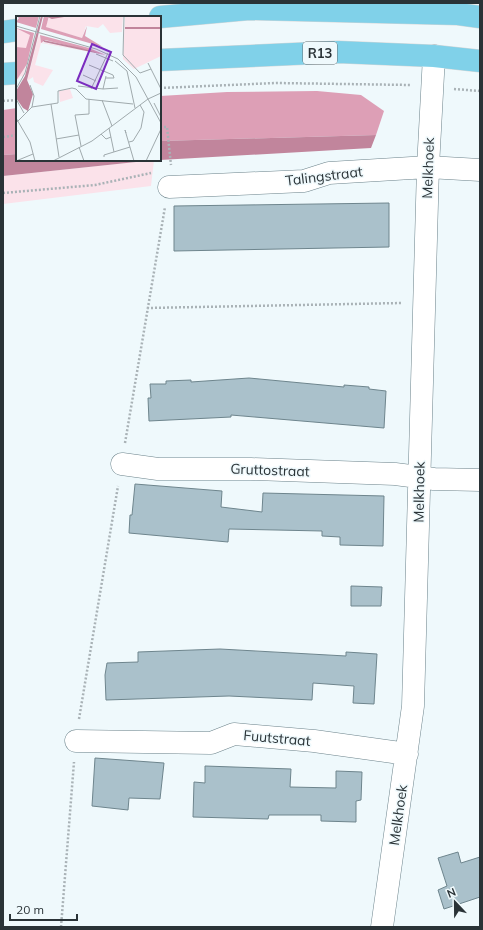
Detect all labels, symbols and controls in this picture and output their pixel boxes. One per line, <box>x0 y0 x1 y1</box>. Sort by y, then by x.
inset map <box>16 16 161 161</box>
road number: R13 <box>303 42 337 64</box>
street label: Melkhoek <box>418 136 438 199</box>
street label: Talingstraat <box>284 162 364 190</box>
street label: Gruttostraat <box>230 460 310 480</box>
street label: Melkhoek <box>409 460 429 523</box>
street label: Fuutstraat <box>243 726 311 750</box>
street label: Melkhoek <box>385 783 411 847</box>
north arrow <box>435 882 475 922</box>
text: N <box>445 885 458 901</box>
scale bar <box>10 896 77 922</box>
text: 20 m <box>16 902 44 917</box>

